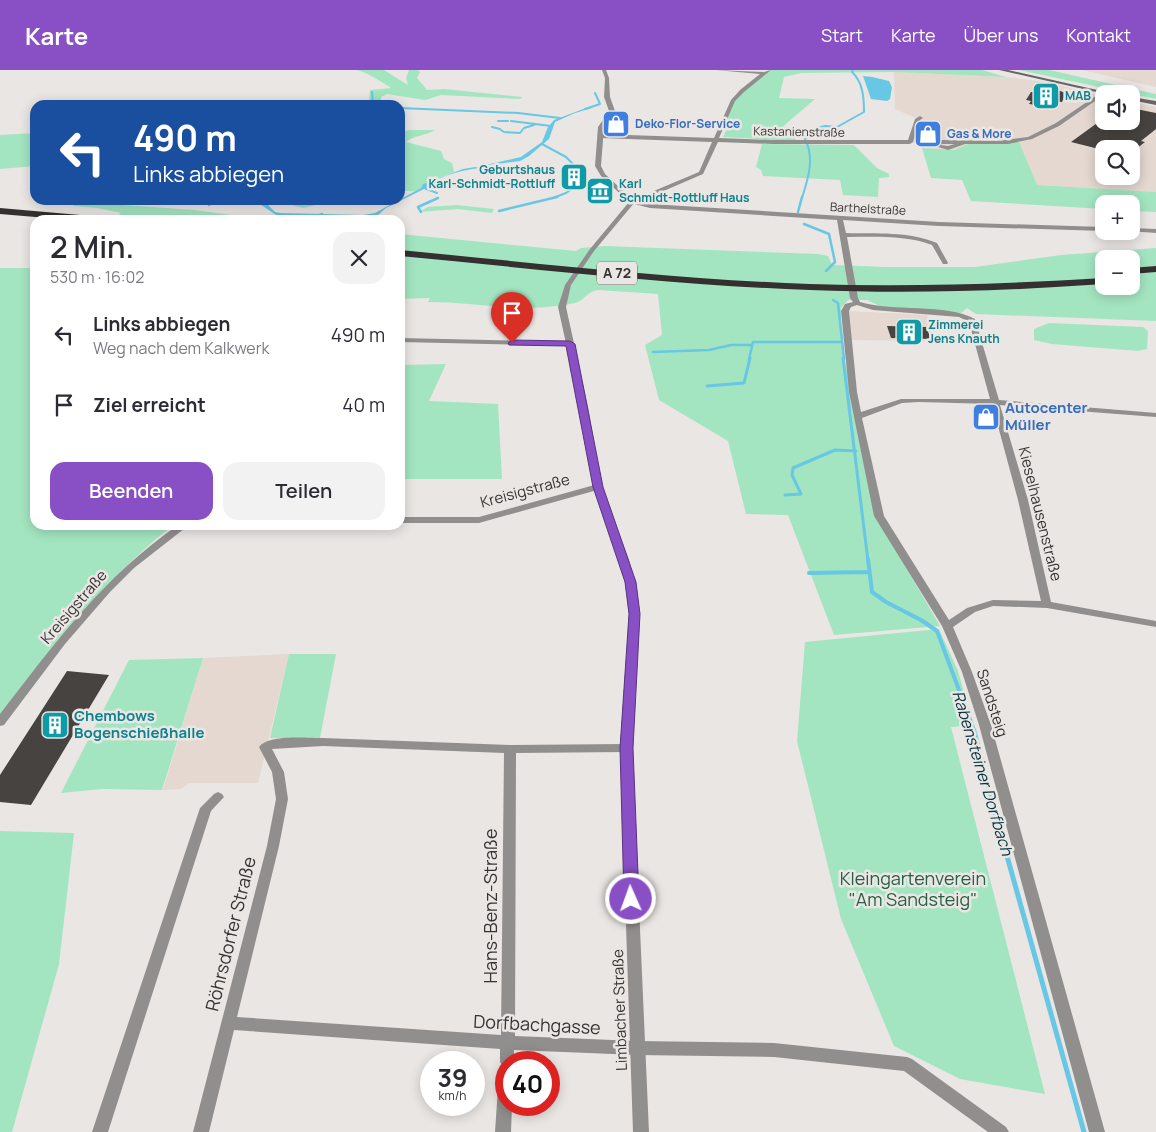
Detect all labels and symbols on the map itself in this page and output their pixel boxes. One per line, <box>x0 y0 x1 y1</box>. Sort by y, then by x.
building icon: MAB <box>1031 81 1061 111</box>
place label: MAB <box>1065 87 1091 104</box>
shop icon: Deko-Flor-Service <box>601 109 631 139</box>
place label: Deko-Flor-Service <box>635 115 740 132</box>
shop icon: Gas & More <box>913 119 943 149</box>
street label: Kastanienstraße <box>753 122 845 141</box>
place label: Gas & More <box>947 125 1012 142</box>
place label: Geburtshaus Karl-Schmidt-Rottluff <box>429 161 556 192</box>
building icon: Geburtshaus Karl-Schmidt-Rottluff <box>559 162 589 192</box>
place label: Karl Schmidt-Rottluff Haus <box>619 175 750 206</box>
museum icon: Karl Schmidt-Rottluff Haus <box>585 176 615 206</box>
street label: Barthelstraße <box>830 198 906 219</box>
road number: A 72 <box>597 262 637 284</box>
pin <box>491 292 533 343</box>
place label: Zimmerei Jens Knauth <box>928 316 1000 347</box>
building icon: Zimmerei Jens Knauth <box>894 317 924 347</box>
place label: Autocenter Müller <box>1005 397 1087 435</box>
shop icon: Autocenter Müller <box>971 402 1001 432</box>
street label: Kieselhausenstraße <box>1014 444 1067 584</box>
street label: Kreisigstraße <box>478 468 572 513</box>
street label: Kreisigstraße <box>36 565 112 648</box>
street label: Sandsteig <box>972 666 1013 739</box>
water label: Rabensteiner Dorfbach <box>947 688 1019 859</box>
place label: Chembows Bogenschießhalle <box>74 705 205 743</box>
building icon: Chembows Bogenschießhalle <box>40 710 70 740</box>
street label: Hans-Benz-Straße <box>478 829 502 983</box>
street label: Röhrsdorfer Straße <box>199 854 261 1014</box>
park label: Kleingartenverein "Am Sandsteig" <box>840 866 986 911</box>
position arrow <box>604 872 656 924</box>
street label: Limbacher Straße <box>607 948 632 1071</box>
street label: Dorfbachgasse <box>473 1009 601 1039</box>
speed limit sign: 40 <box>495 1051 560 1116</box>

